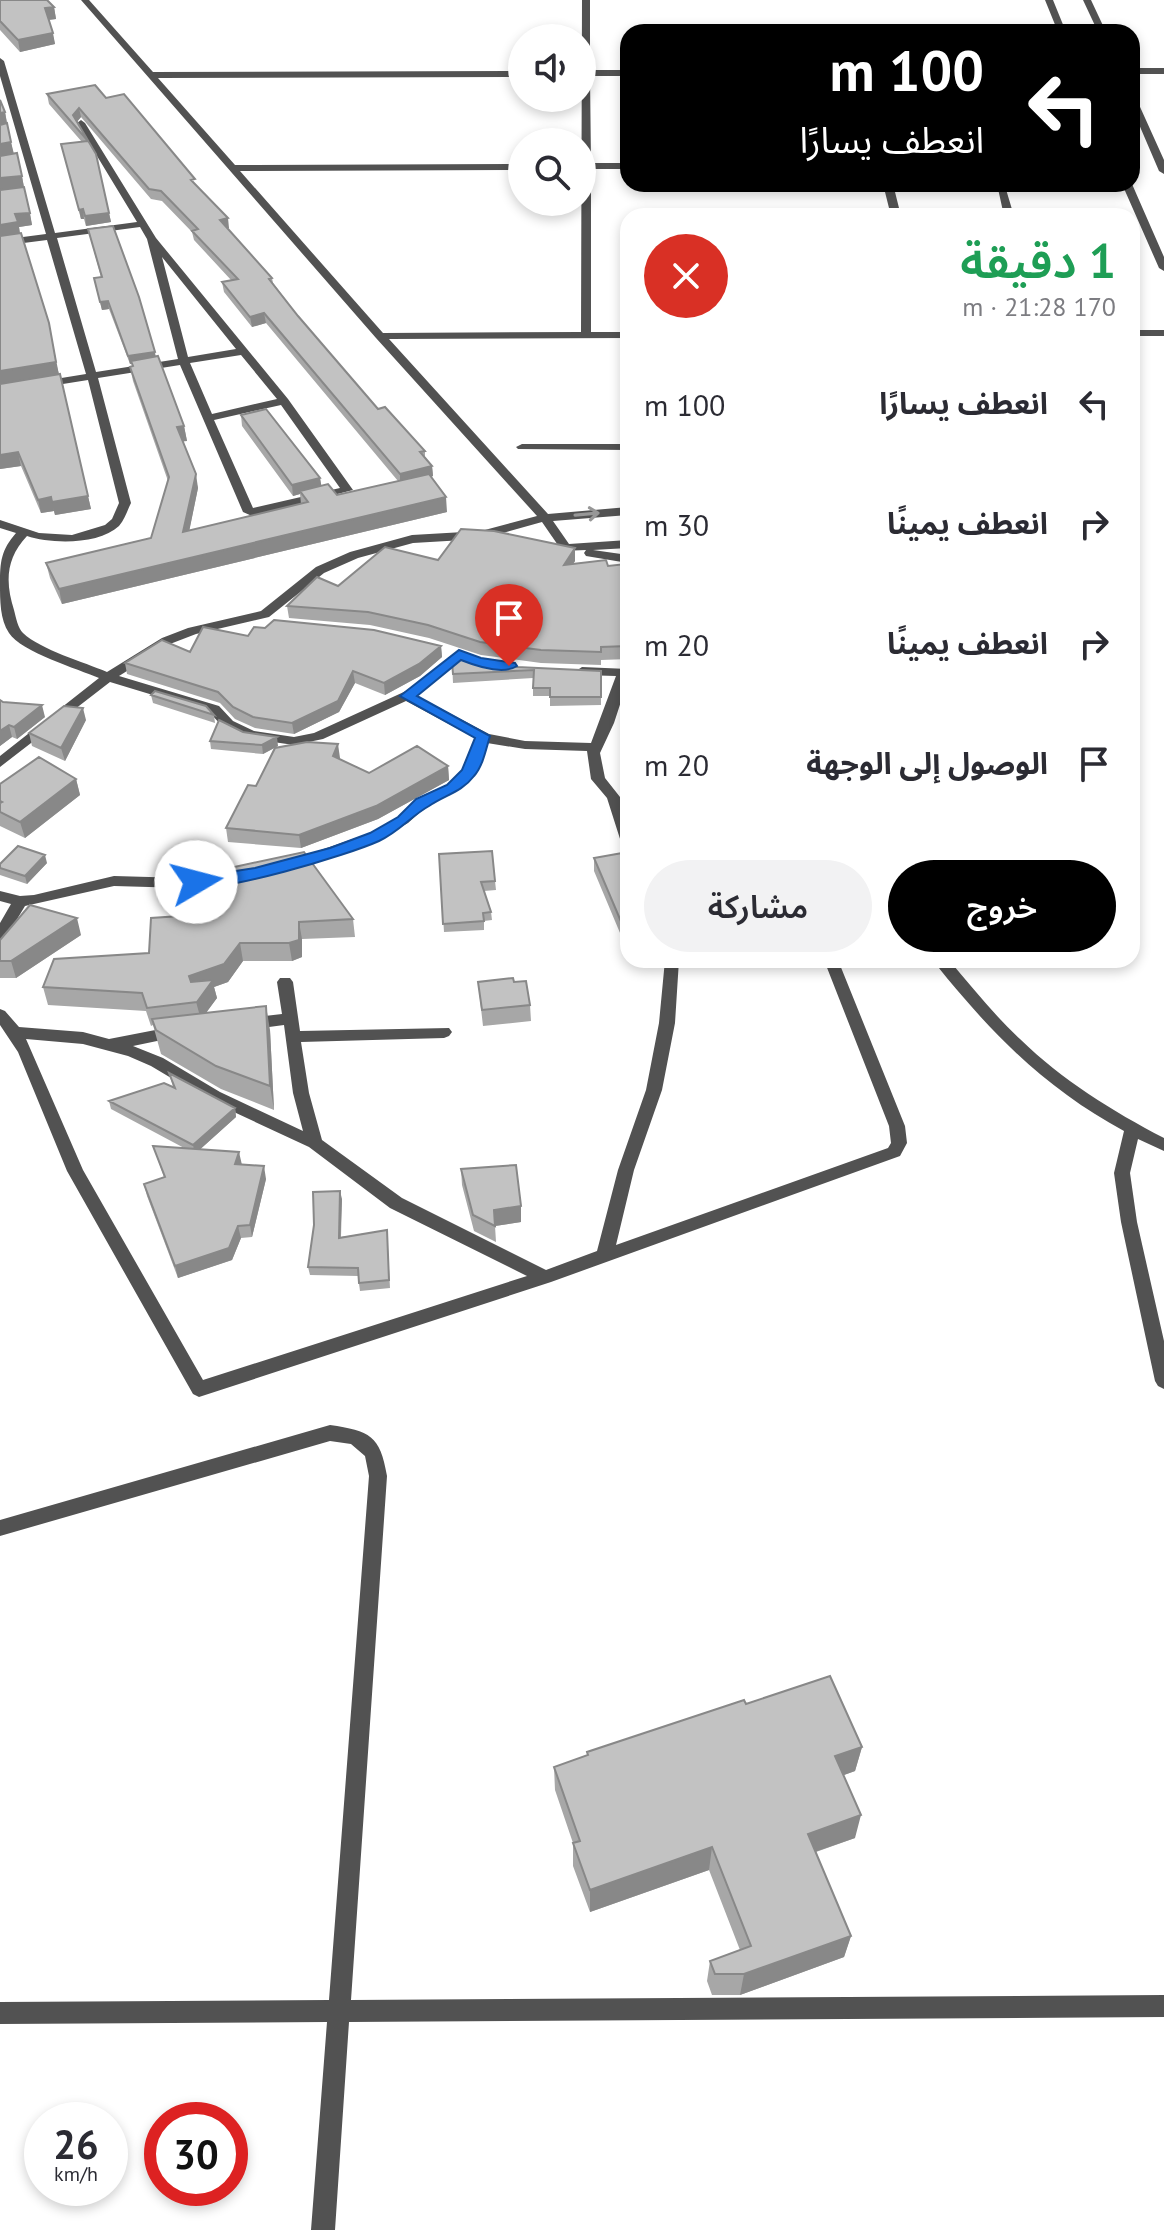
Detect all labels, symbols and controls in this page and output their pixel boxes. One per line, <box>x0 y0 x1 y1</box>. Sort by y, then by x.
map controls <box>508 24 596 216</box>
button: sound <box>508 24 596 112</box>
text: 100 m <box>829 34 984 106</box>
icon: left <box>1012 56 1116 160</box>
text: انعطف يسارًا <box>800 116 984 163</box>
button: search <box>508 128 596 216</box>
text: 1 دقيقة <box>960 229 1116 291</box>
button: close <box>644 234 728 318</box>
text: 170 m · 21:28 <box>962 290 1116 323</box>
icon: left <box>1072 382 1116 426</box>
text: انعطف يسارًا <box>879 383 1048 422</box>
text: 100 m <box>644 385 725 424</box>
icon: right <box>1072 502 1116 546</box>
text: انعطف يمينًا <box>887 503 1048 542</box>
text: 30 m <box>644 505 709 544</box>
one-way arrow <box>573 507 600 522</box>
pin <box>475 584 543 666</box>
icon: arrive <box>487 596 531 640</box>
icon: right <box>1072 622 1116 666</box>
text: انعطف يمينًا <box>887 623 1048 662</box>
text: 20 m <box>644 625 709 664</box>
icon: arrive <box>1072 742 1116 786</box>
text: الوصول إلى الوجهة <box>806 743 1048 782</box>
text: 20 m <box>644 745 709 784</box>
position arrow <box>154 840 238 924</box>
button: مشاركة <box>644 860 872 952</box>
button: خروج <box>888 860 1116 952</box>
speed limit sign: 30 <box>144 2102 248 2206</box>
text: 26 <box>53 2118 99 2170</box>
text: km/h <box>54 2161 98 2187</box>

